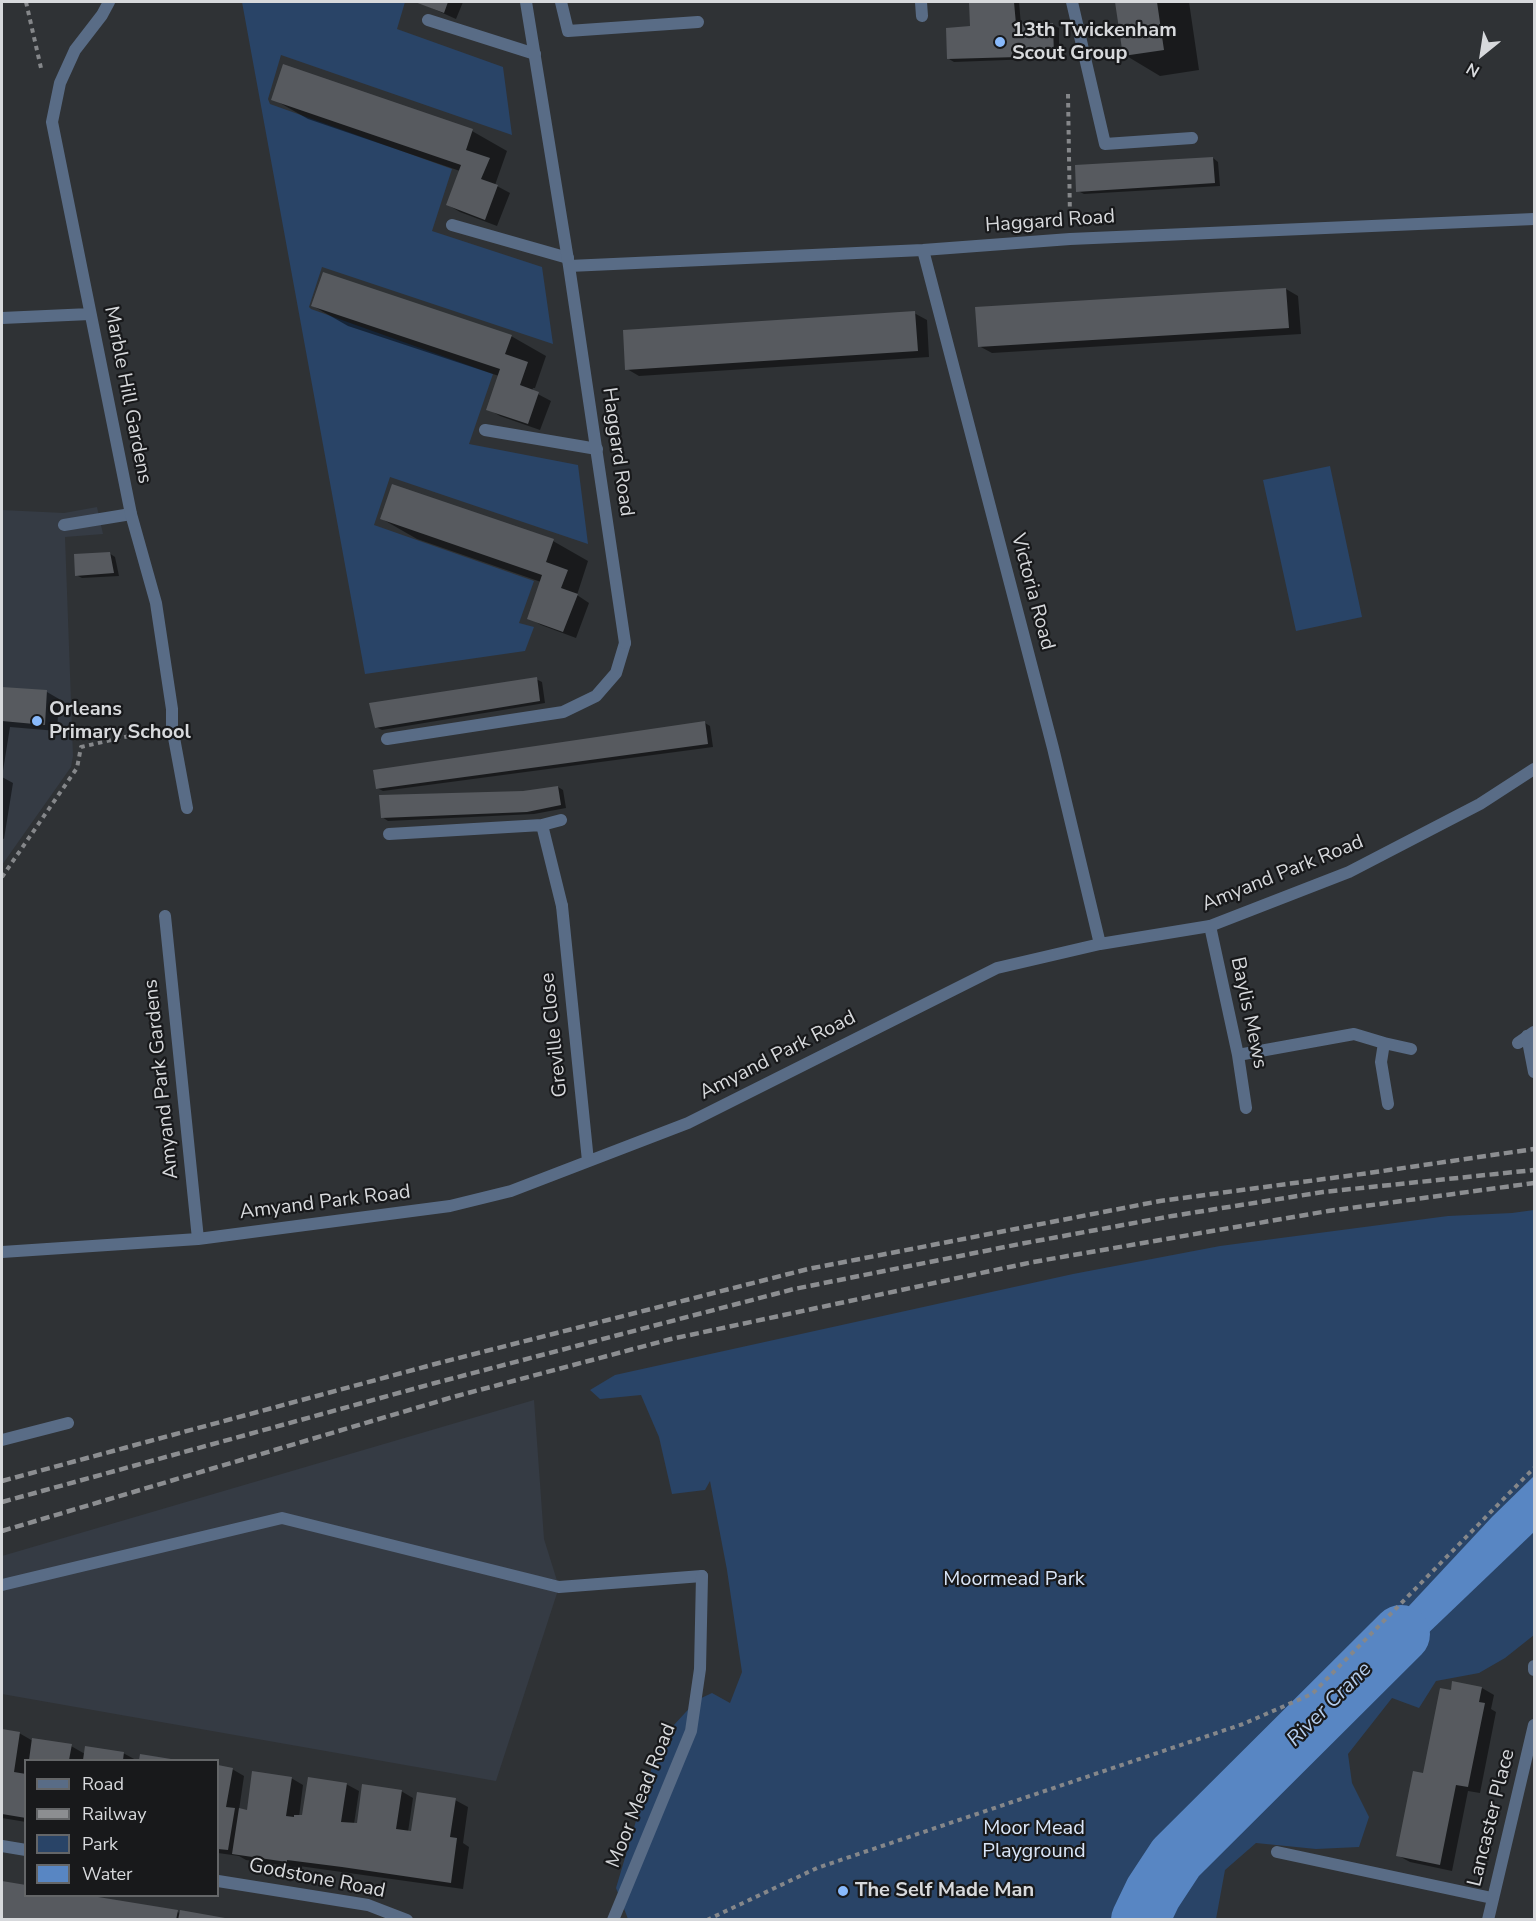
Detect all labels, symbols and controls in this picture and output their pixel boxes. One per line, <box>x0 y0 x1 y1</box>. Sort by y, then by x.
place label: 13th Twickenham Scout Group <box>1012 19 1177 66</box>
north arrow <box>1452 24 1512 84</box>
marker: 13th Twickenham Scout Group <box>993 35 1007 49</box>
text: N <box>1462 57 1484 82</box>
street label: Haggard Road <box>984 205 1116 239</box>
street label: Marble Hill Gardens <box>98 304 156 486</box>
street label: Haggard Road <box>596 386 638 518</box>
street label: Victoria Road <box>1005 531 1059 653</box>
place label: Orleans Primary School <box>49 698 191 745</box>
marker: Orleans Primary School <box>30 714 44 728</box>
street label: Amyand Park Road <box>1199 831 1367 917</box>
street label: Baylis Mews <box>1224 955 1272 1071</box>
street label: Greville Close <box>537 971 573 1099</box>
street label: Amyand Park Gardens <box>140 978 184 1180</box>
street label: Amyand Park Road <box>696 1006 860 1106</box>
street label: Amyand Park Road <box>238 1181 412 1225</box>
park label: Moormead Park <box>943 1568 1085 1592</box>
water label: River Crane <box>1282 1657 1378 1753</box>
street label: Moor Mead Road <box>602 1720 682 1872</box>
street label: Lancaster Place <box>1463 1747 1521 1889</box>
legend <box>24 1759 219 1897</box>
text: Road <box>82 1772 124 1796</box>
text: Railway <box>82 1802 147 1826</box>
park label: Moor Mead Playground <box>982 1817 1086 1864</box>
text: Park <box>82 1832 118 1856</box>
street label: Godstone Road <box>247 1854 387 1904</box>
text: Water <box>82 1862 133 1886</box>
place label: The Self Made Man <box>855 1879 1034 1903</box>
marker: The Self Made Man <box>836 1884 850 1898</box>

